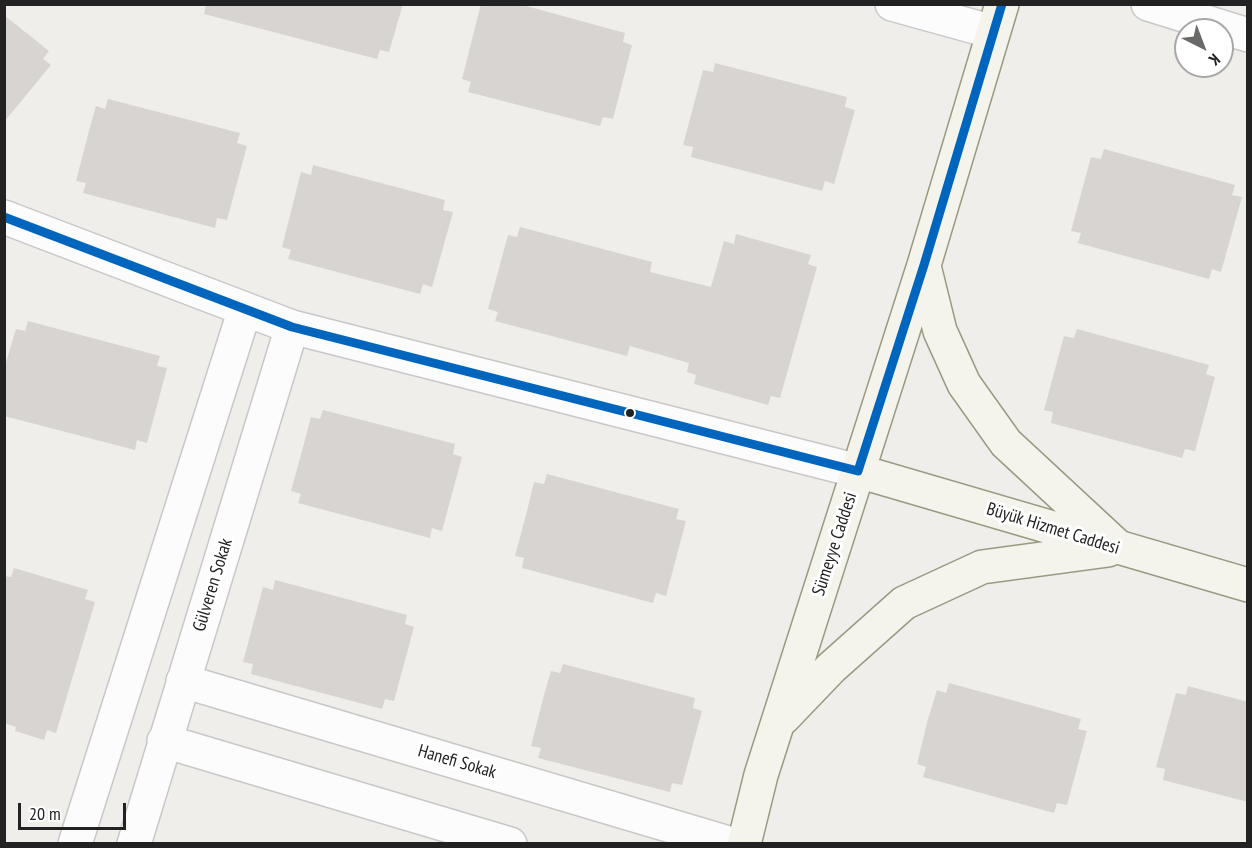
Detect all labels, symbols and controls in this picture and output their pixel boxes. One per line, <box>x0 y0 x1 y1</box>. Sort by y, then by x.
north arrow <box>1174 18 1234 78</box>
text: K <box>1205 50 1224 70</box>
unlabelled marker <box>624 407 636 419</box>
street label: Sümeyye Caddesi <box>808 490 862 598</box>
street label: Büyük Hizmet Caddesi <box>984 499 1122 559</box>
street label: Gülveren Sokak <box>189 536 237 634</box>
street label: Hanefi Sokak <box>415 741 499 783</box>
scale bar <box>21 791 129 829</box>
text: 20 m <box>29 802 61 825</box>

